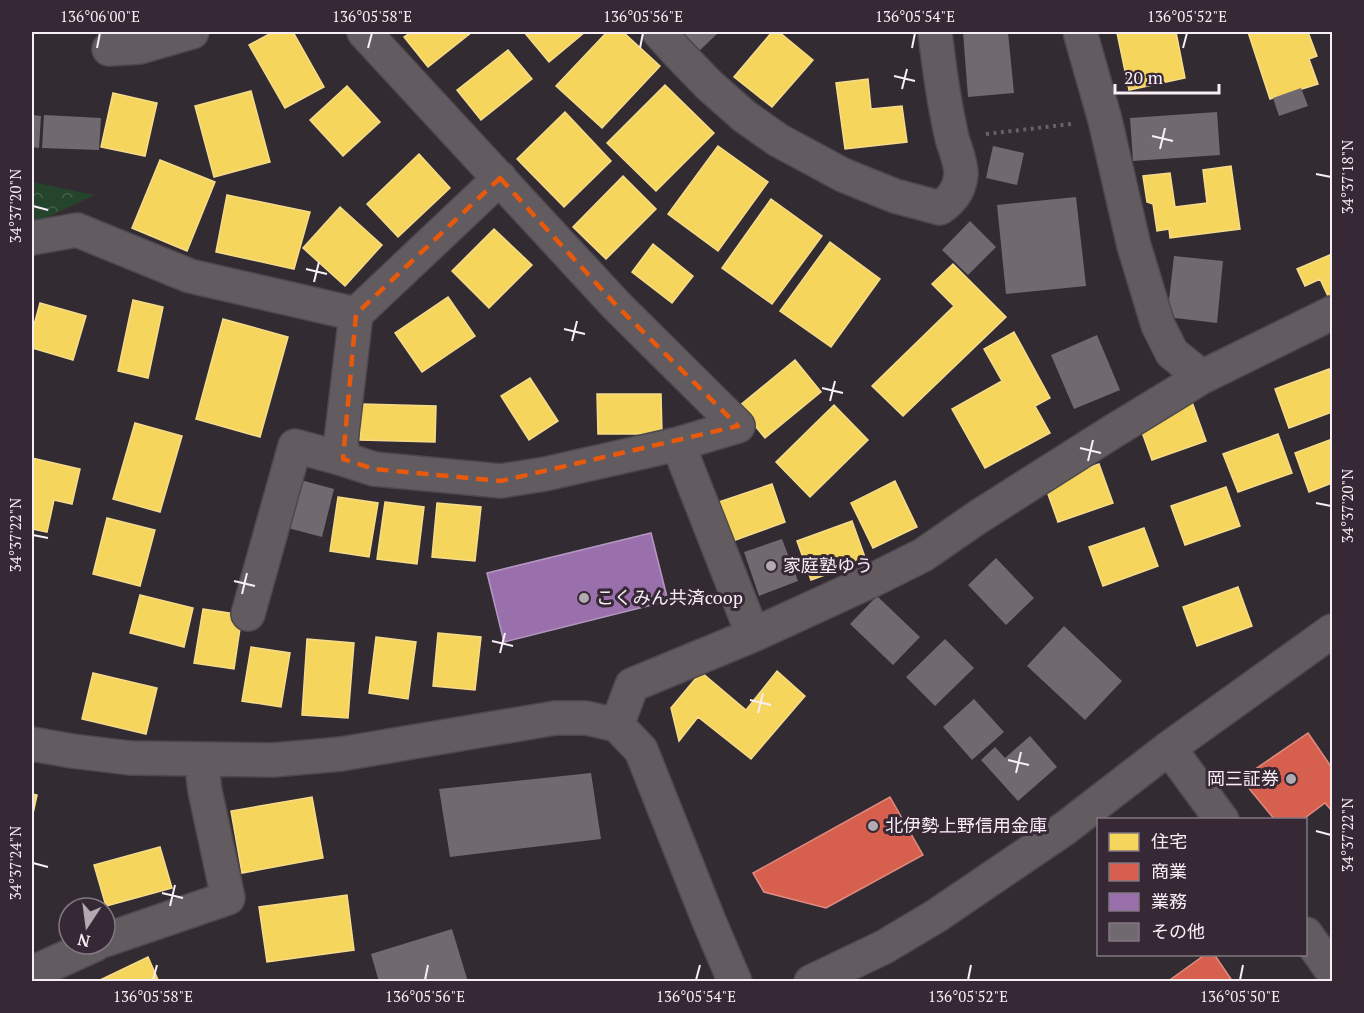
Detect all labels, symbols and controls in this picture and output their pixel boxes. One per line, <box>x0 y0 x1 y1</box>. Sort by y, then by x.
text: 136°06'00"E <box>60 6 140 26</box>
text: 136°05'58"E <box>332 6 412 26</box>
text: 136°05'56"E <box>603 6 683 26</box>
text: 136°05'54"E <box>875 6 955 26</box>
text: 136°05'52"E <box>1147 6 1227 26</box>
scale bar <box>1115 57 1218 95</box>
text: 20 m <box>1124 65 1164 89</box>
text: 34°37'18"N <box>1337 140 1357 214</box>
text: 34°37'20"N <box>5 169 25 243</box>
text: 34°37'20"N <box>1337 469 1357 543</box>
text: 34°37'22"N <box>5 498 25 572</box>
place label: 家庭塾ゆう <box>783 553 873 577</box>
marker: 家庭塾ゆう <box>764 559 778 573</box>
place label: こくみん共済coop <box>596 585 743 609</box>
marker: こくみん共済coop <box>577 591 591 605</box>
place label: 岡三証券 <box>1207 766 1279 790</box>
marker: 岡三証券 <box>1284 772 1298 786</box>
text: 34°37'22"N <box>1337 798 1357 872</box>
place label: 北伊勢上野信用金庫 <box>885 813 1047 837</box>
legend <box>1097 818 1307 956</box>
marker: 北伊勢上野信用金庫 <box>866 819 880 833</box>
text: 34°37'24"N <box>5 826 25 900</box>
text: 住宅 <box>1151 829 1187 853</box>
text: 商業 <box>1151 859 1187 883</box>
text: 業務 <box>1151 889 1187 913</box>
north arrow <box>57 896 117 956</box>
text: その他 <box>1151 919 1205 943</box>
text: N <box>75 929 92 953</box>
text: 136°05'58"E <box>113 986 193 1006</box>
text: 136°05'56"E <box>385 986 465 1006</box>
text: 136°05'54"E <box>656 986 736 1006</box>
text: 136°05'52"E <box>928 986 1008 1006</box>
text: 136°05'50"E <box>1200 986 1280 1006</box>

